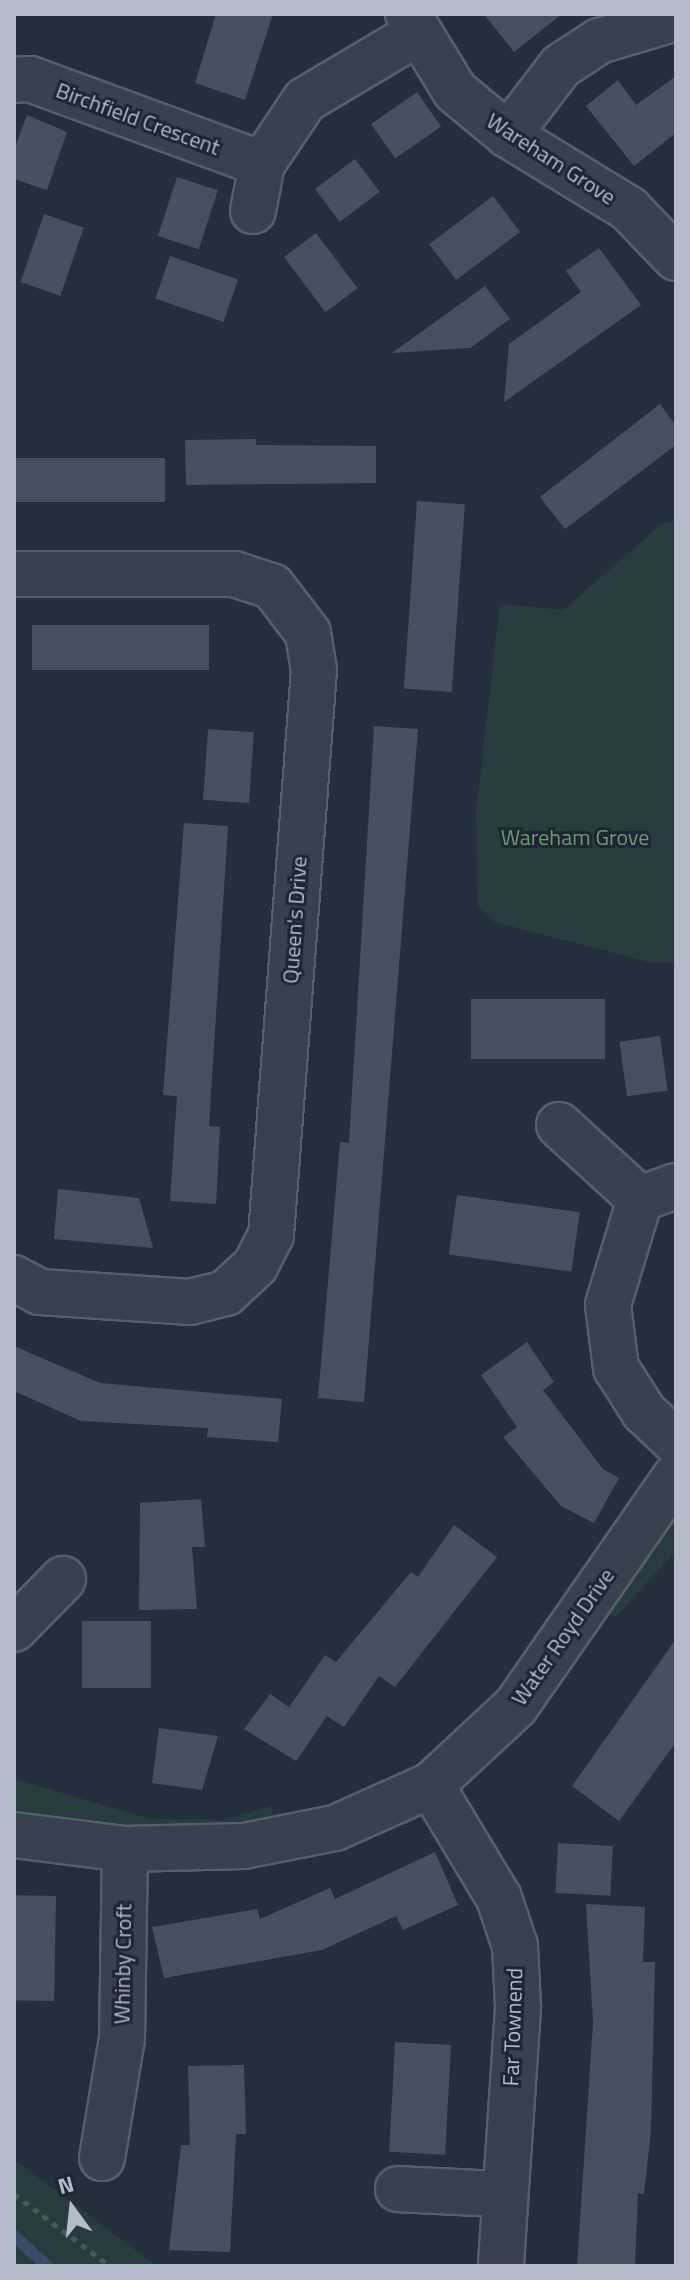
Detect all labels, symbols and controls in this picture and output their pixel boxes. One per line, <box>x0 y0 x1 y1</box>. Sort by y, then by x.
street label: Birchfield Crescent <box>52 77 224 161</box>
street label: Wareham Grove <box>481 107 621 211</box>
park label: Wareham Grove <box>501 825 649 851</box>
street label: Queen's Drive <box>277 855 313 985</box>
street label: Water Royd Drive <box>506 1563 620 1711</box>
street label: Whinby Croft <box>109 1903 137 2025</box>
street label: Far Townend <box>498 1967 528 2087</box>
text: N <box>54 2166 78 2203</box>
north arrow <box>32 2168 112 2248</box>

